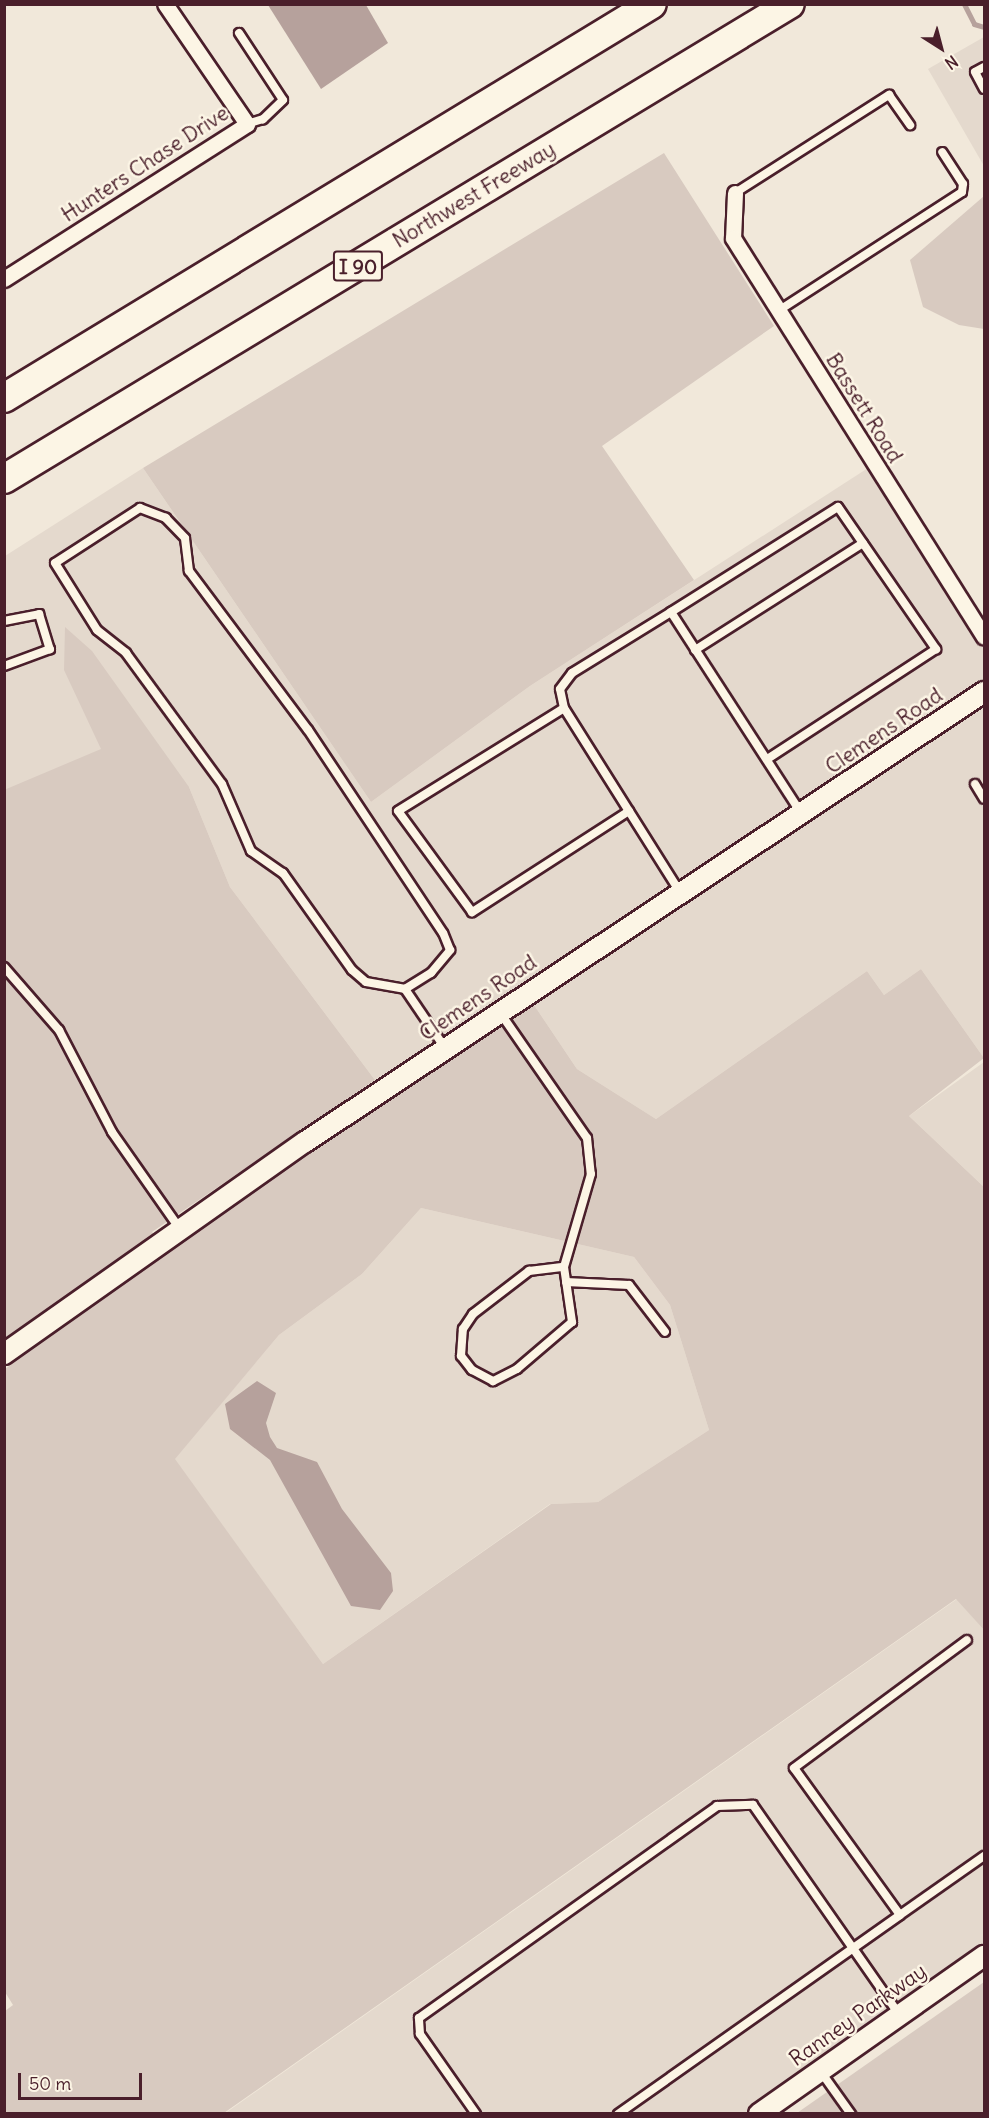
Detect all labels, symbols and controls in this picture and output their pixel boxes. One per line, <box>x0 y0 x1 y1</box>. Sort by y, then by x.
north arrow <box>911 18 971 78</box>
text: N <box>941 51 962 74</box>
street label: Hunters Chase Drive <box>57 101 233 227</box>
street label: Northwest Freeway <box>388 137 560 253</box>
road number: I 90 <box>332 249 384 283</box>
street label: Bassett Road <box>820 349 908 467</box>
street label: Clemens Road <box>821 683 947 779</box>
street label: Clemens Road <box>415 950 541 1046</box>
street label: Ranney Parkway <box>785 1958 931 2072</box>
scale bar <box>21 2061 146 2099</box>
text: 50 m <box>29 2072 71 2095</box>

